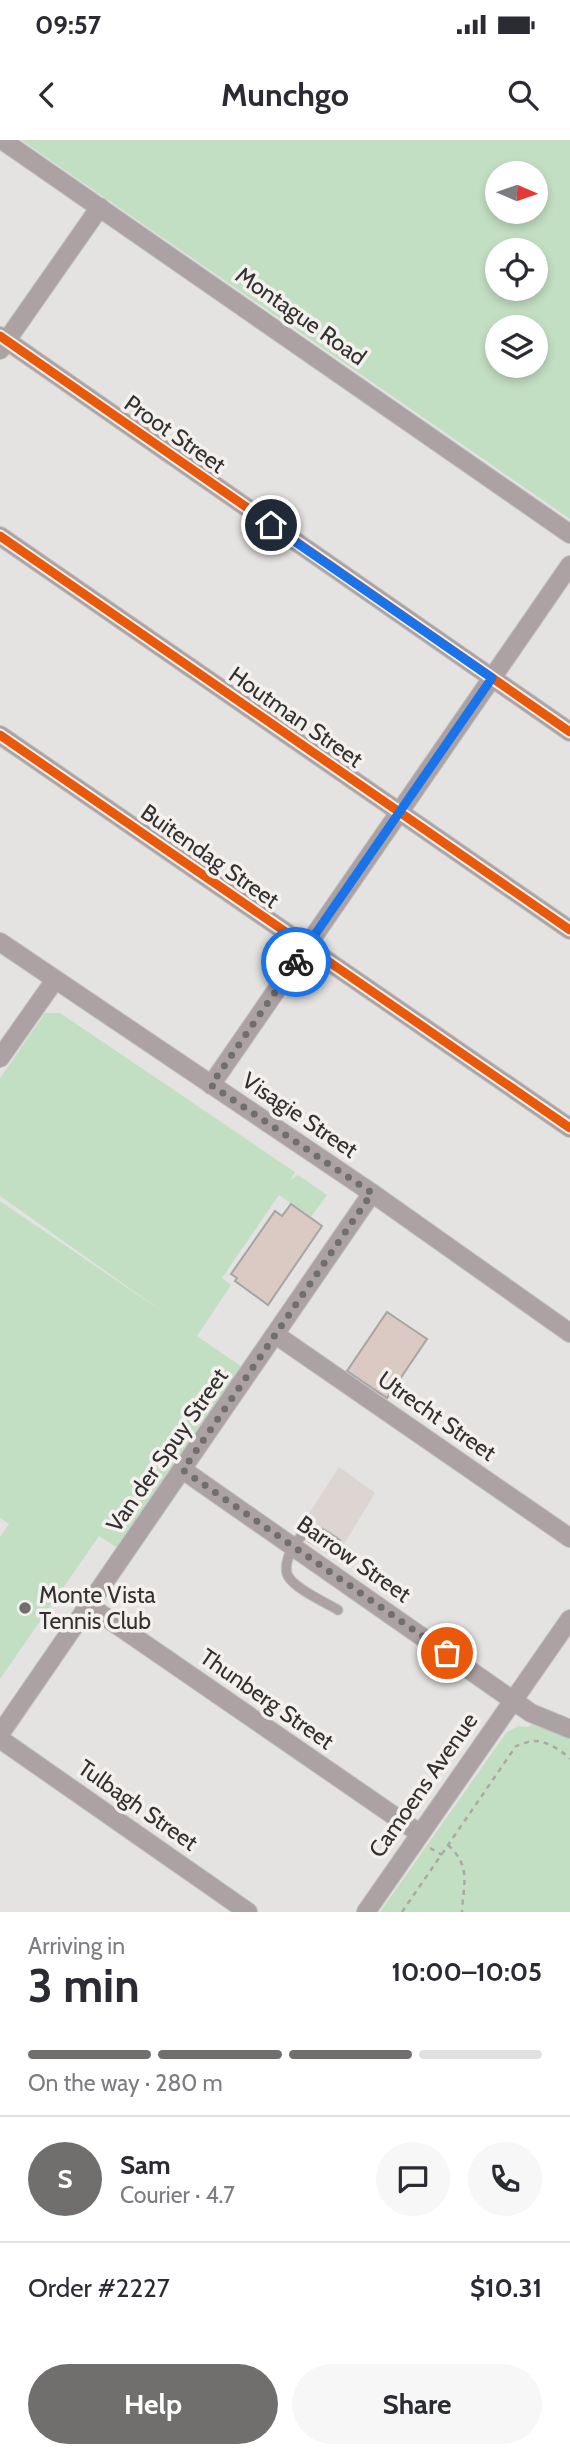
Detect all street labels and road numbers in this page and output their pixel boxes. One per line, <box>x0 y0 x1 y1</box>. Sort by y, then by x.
street label: Montague Road <box>230 261 372 371</box>
street label: Proot Street <box>119 389 231 479</box>
street label: Houtman Street <box>224 661 368 774</box>
street label: Buitendag Street <box>135 798 285 914</box>
street label: Visagie Street <box>237 1066 363 1164</box>
street label: Van der Spuy Street <box>100 1363 234 1537</box>
street label: Utrecht Street <box>373 1365 502 1467</box>
street label: Barrow Street <box>292 1510 416 1609</box>
street label: Thunberg Street <box>195 1643 339 1756</box>
street label: Camoens Avenue <box>363 1707 483 1863</box>
street label: Tulbagh Street <box>73 1753 203 1857</box>

